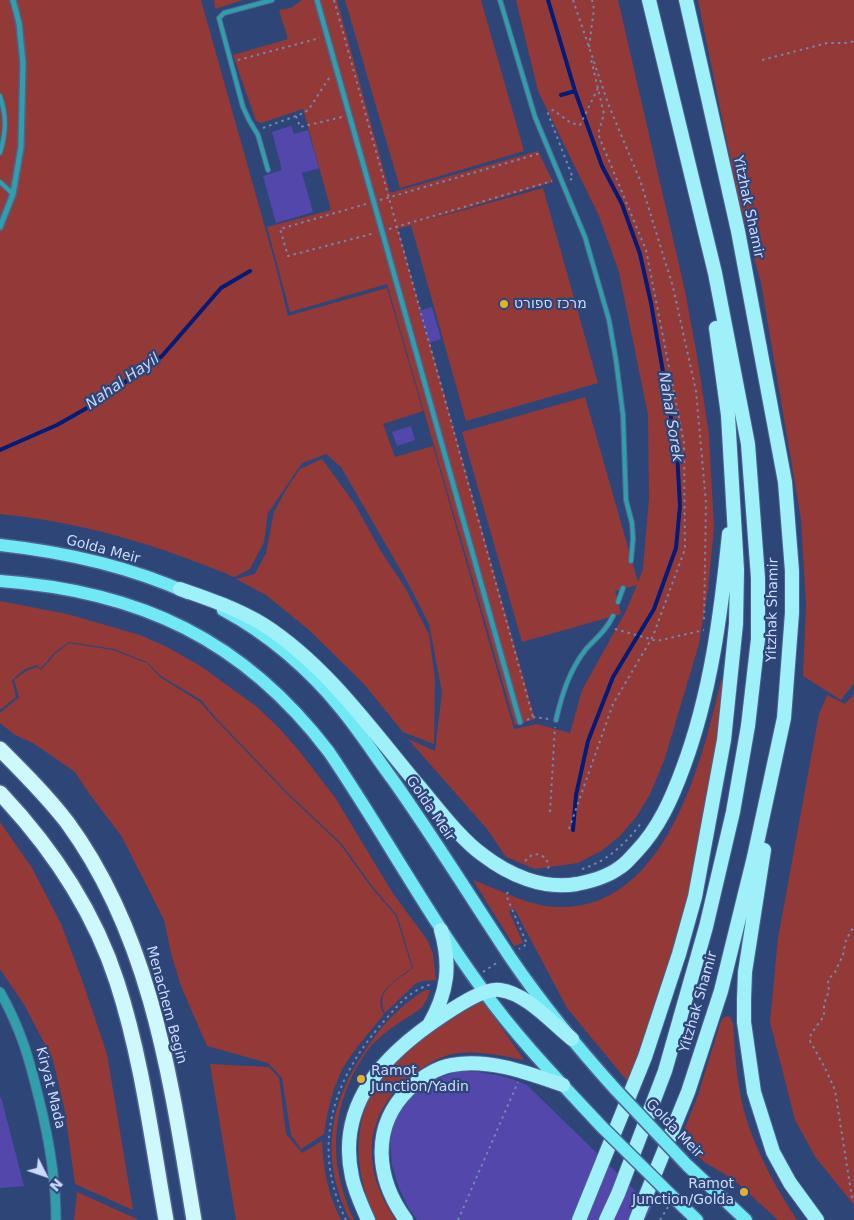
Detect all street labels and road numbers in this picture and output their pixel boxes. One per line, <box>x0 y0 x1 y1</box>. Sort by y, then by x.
street label: Yitzhak Shamir <box>729 154 767 260</box>
street label: Golda Meir <box>64 532 142 568</box>
street label: Yitzhak Shamir <box>764 558 782 662</box>
street label: Golda Meir <box>402 773 458 845</box>
street label: Menachem Begin <box>142 944 190 1066</box>
street label: Yitzhak Shamir <box>677 950 721 1054</box>
street label: Kiryat Mada <box>32 1045 68 1131</box>
street label: Golda Meir <box>642 1096 706 1162</box>

